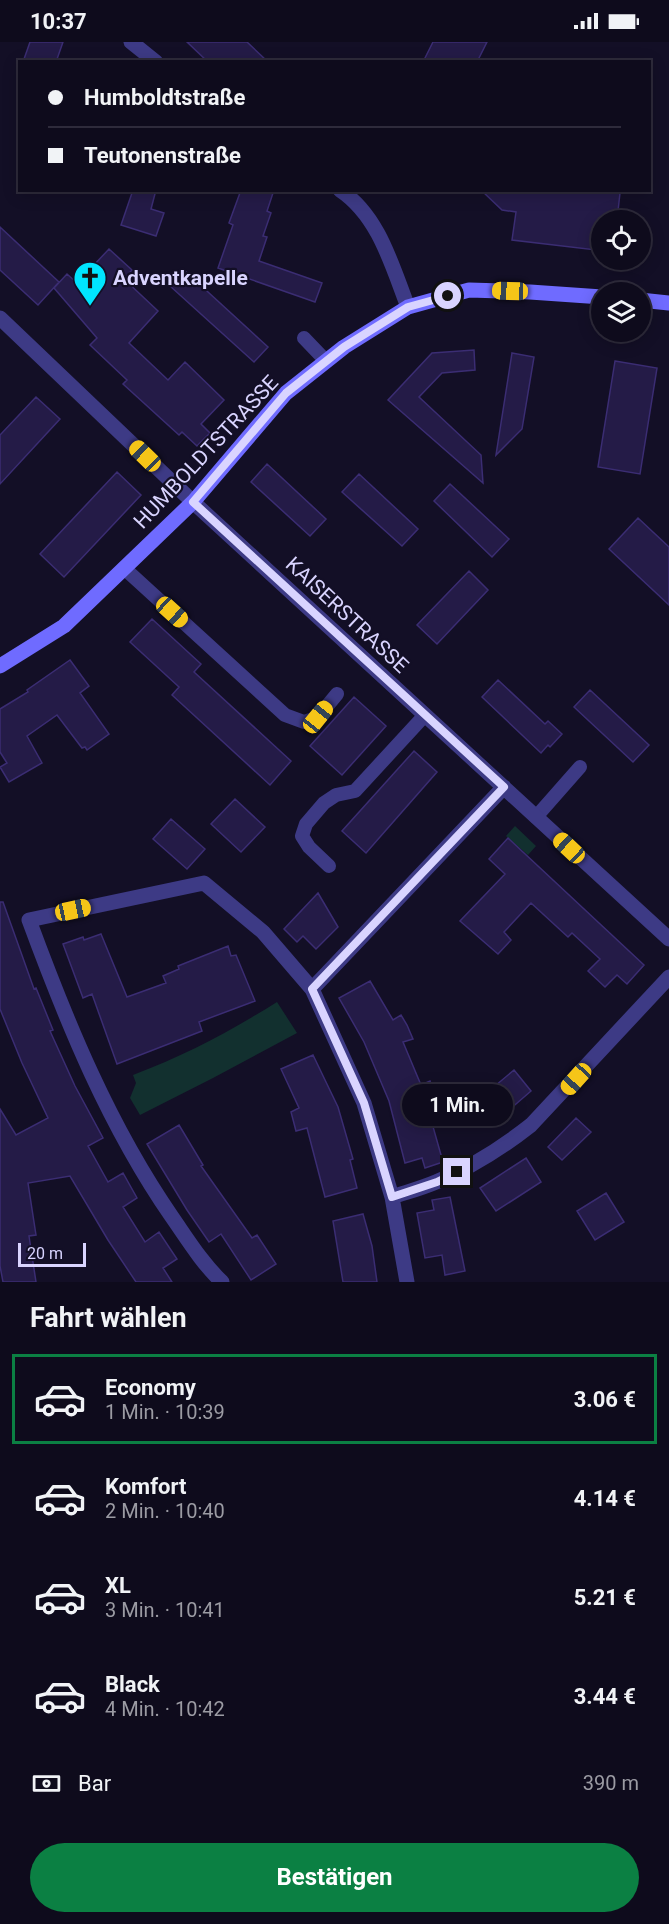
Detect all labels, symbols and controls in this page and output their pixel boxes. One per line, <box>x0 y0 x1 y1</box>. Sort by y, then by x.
text: 10:37 <box>30 9 87 34</box>
text: Humboldtstraße <box>84 85 245 110</box>
text: Teutonenstraße <box>84 143 241 168</box>
map controls <box>591 210 651 342</box>
button: locate <box>591 210 651 270</box>
church icon: Adventkapelle <box>72 260 108 307</box>
place label: Adventkapelle <box>113 266 248 290</box>
car <box>492 281 528 301</box>
route start <box>434 282 461 309</box>
button: layers <box>591 282 651 342</box>
street label: HUMBOLDTSTRASSE <box>129 371 283 533</box>
car <box>126 437 164 475</box>
street label: KAISERSTRASSE <box>281 552 413 678</box>
car <box>153 593 191 631</box>
car <box>300 697 336 737</box>
car <box>550 829 588 867</box>
car <box>54 897 92 923</box>
car <box>557 1060 595 1098</box>
callout: 1 Min. <box>402 1085 512 1127</box>
text: 1 Min. <box>429 1093 486 1117</box>
route end <box>443 1158 470 1185</box>
scale bar <box>18 1240 86 1268</box>
text: 20 m <box>27 1244 63 1263</box>
text: Fahrt wählen <box>30 1302 187 1334</box>
icon: car <box>33 1372 87 1426</box>
text: Economy <box>105 1375 196 1400</box>
text: 3.06 € <box>574 1387 636 1412</box>
text: 1 Min. · 10:39 <box>105 1400 225 1424</box>
icon: car <box>33 1471 87 1525</box>
text: Komfort <box>105 1474 187 1499</box>
text: 4.14 € <box>574 1486 636 1511</box>
text: 2 Min. · 10:40 <box>105 1499 225 1523</box>
icon: car <box>33 1570 87 1624</box>
text: XL <box>105 1573 131 1598</box>
text: 5.21 € <box>574 1585 636 1610</box>
text: 3 Min. · 10:41 <box>105 1598 225 1622</box>
icon: car <box>33 1669 87 1723</box>
text: Black <box>105 1672 160 1697</box>
text: 3.44 € <box>574 1684 636 1709</box>
text: 4 Min. · 10:42 <box>105 1697 225 1721</box>
icon: cash <box>30 1767 63 1800</box>
text: Bar <box>78 1771 111 1796</box>
text: 390 m <box>583 1771 639 1795</box>
button: Bestätigen <box>30 1843 639 1912</box>

